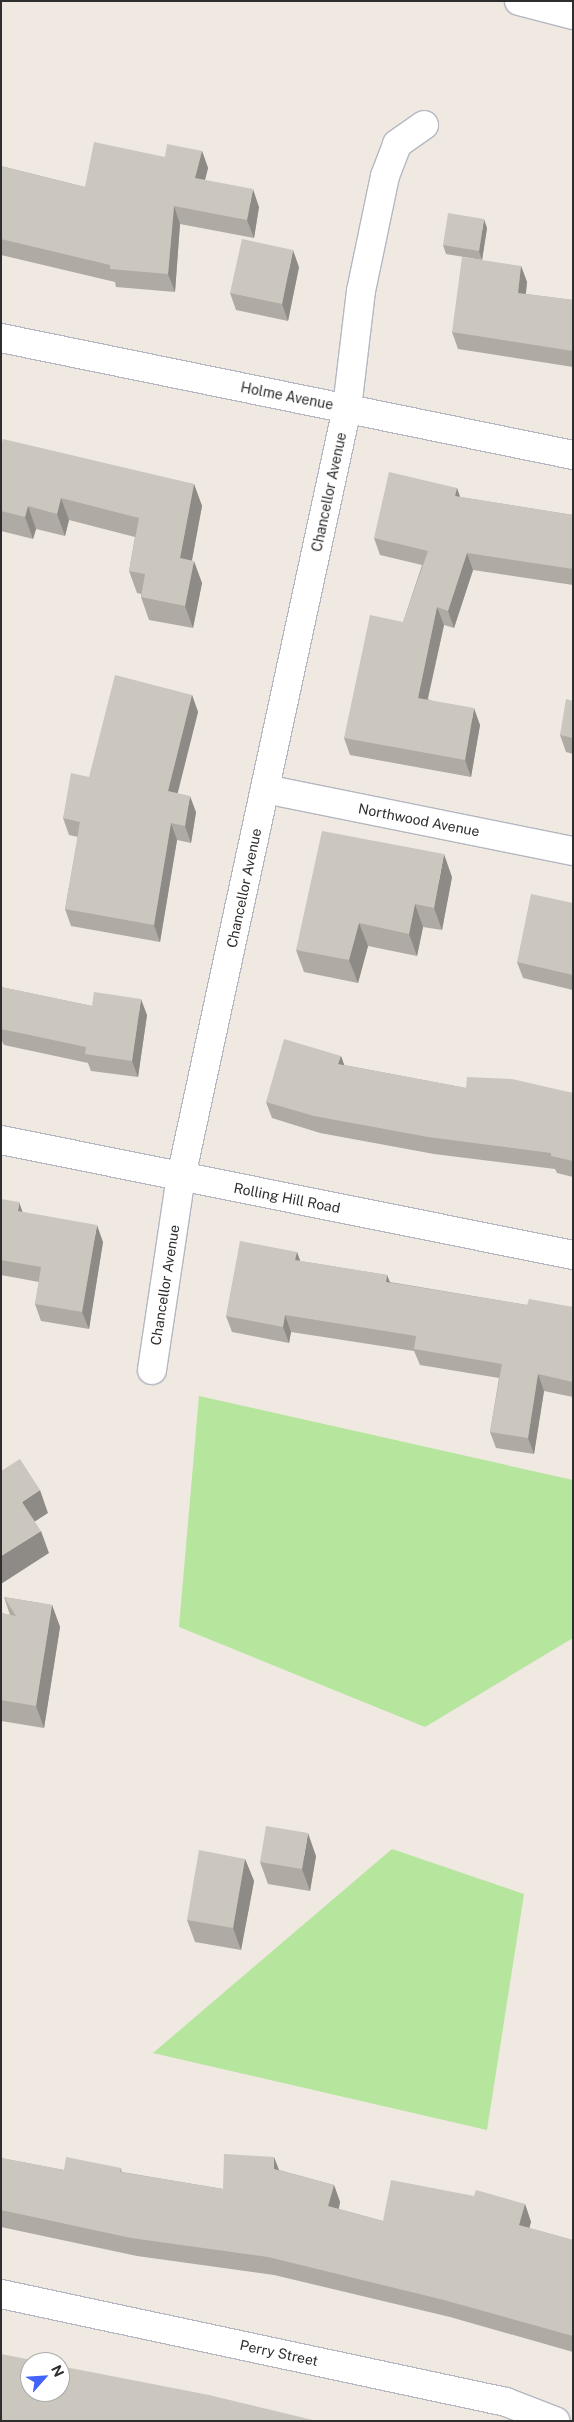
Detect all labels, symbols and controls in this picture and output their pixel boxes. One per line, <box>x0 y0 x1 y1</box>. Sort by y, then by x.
street label: Holme Avenue <box>239 379 335 413</box>
street label: Chancellor Avenue <box>308 431 350 553</box>
street label: Northwood Avenue <box>357 800 481 840</box>
street label: Chancellor Avenue <box>223 827 265 949</box>
street label: Rolling Hill Road <box>232 1179 342 1217</box>
street label: Chancellor Avenue <box>147 1224 183 1346</box>
street label: Perry Street <box>238 2337 320 2369</box>
north arrow <box>20 2352 70 2402</box>
text: N <box>48 2362 67 2379</box>

